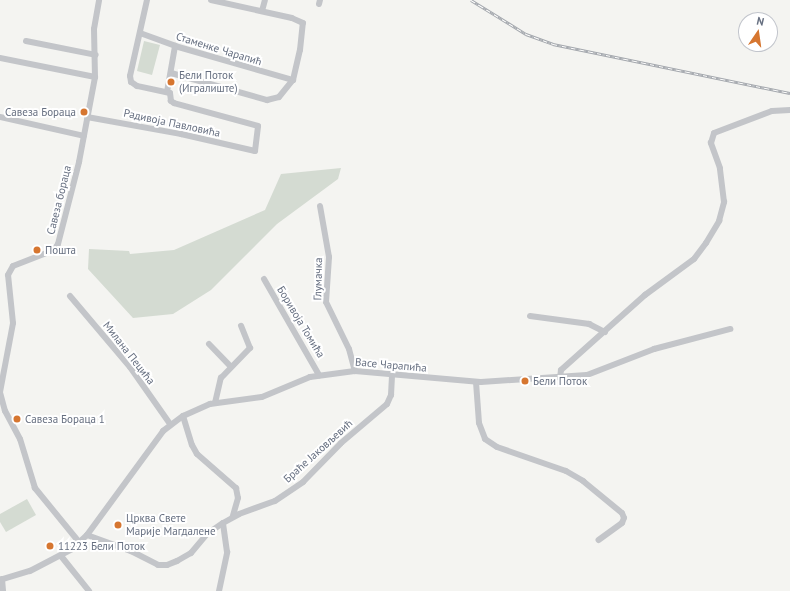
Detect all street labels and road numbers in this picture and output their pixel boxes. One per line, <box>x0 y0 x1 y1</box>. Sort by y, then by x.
street label: Стаменке Чарапић <box>174 30 264 68</box>
street label: Радивоја Павловића <box>122 106 222 140</box>
street label: Савеза бораца <box>44 164 74 236</box>
street label: Глумачка <box>311 257 325 301</box>
street label: Боривоја Томића <box>274 284 328 360</box>
street label: Милана Пецића <box>100 319 158 387</box>
street label: Васе Чарапића <box>355 355 427 375</box>
street label: Браће Јаковљевић <box>281 417 355 485</box>

